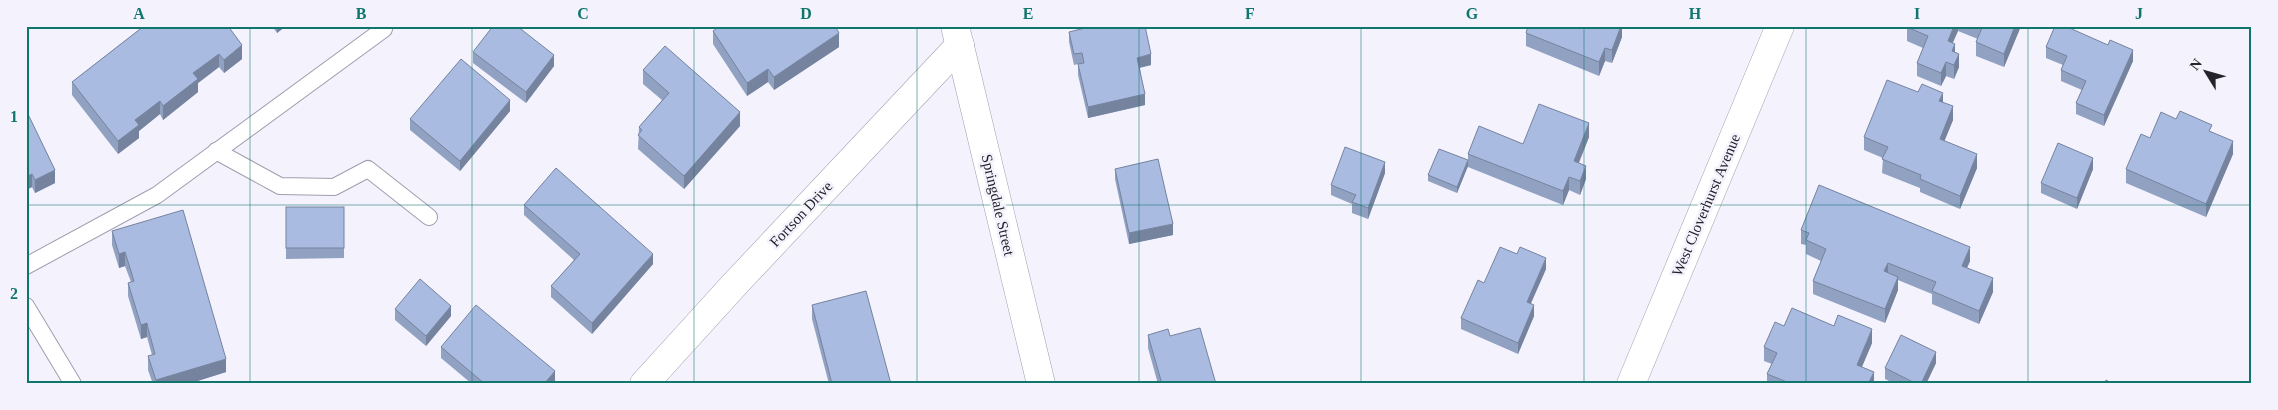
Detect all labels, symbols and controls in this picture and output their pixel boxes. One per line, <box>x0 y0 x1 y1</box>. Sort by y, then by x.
text: A <box>133 5 145 22</box>
text: B <box>356 5 367 22</box>
text: C <box>577 5 589 22</box>
text: D <box>800 5 812 22</box>
text: E <box>1023 5 1033 22</box>
text: F <box>1245 5 1255 22</box>
text: G <box>1466 5 1479 22</box>
text: H <box>1689 5 1702 22</box>
text: I <box>1914 5 1920 22</box>
text: J <box>2135 5 2143 22</box>
north arrow <box>2180 48 2230 98</box>
text: N <box>2187 56 2205 73</box>
text: 1 <box>10 108 18 125</box>
street label: West Cloverhurst Avenue <box>1669 131 1743 278</box>
street label: Springdale Street <box>979 153 1018 258</box>
street label: Fortson Drive <box>767 178 836 250</box>
text: 2 <box>10 285 18 302</box>

